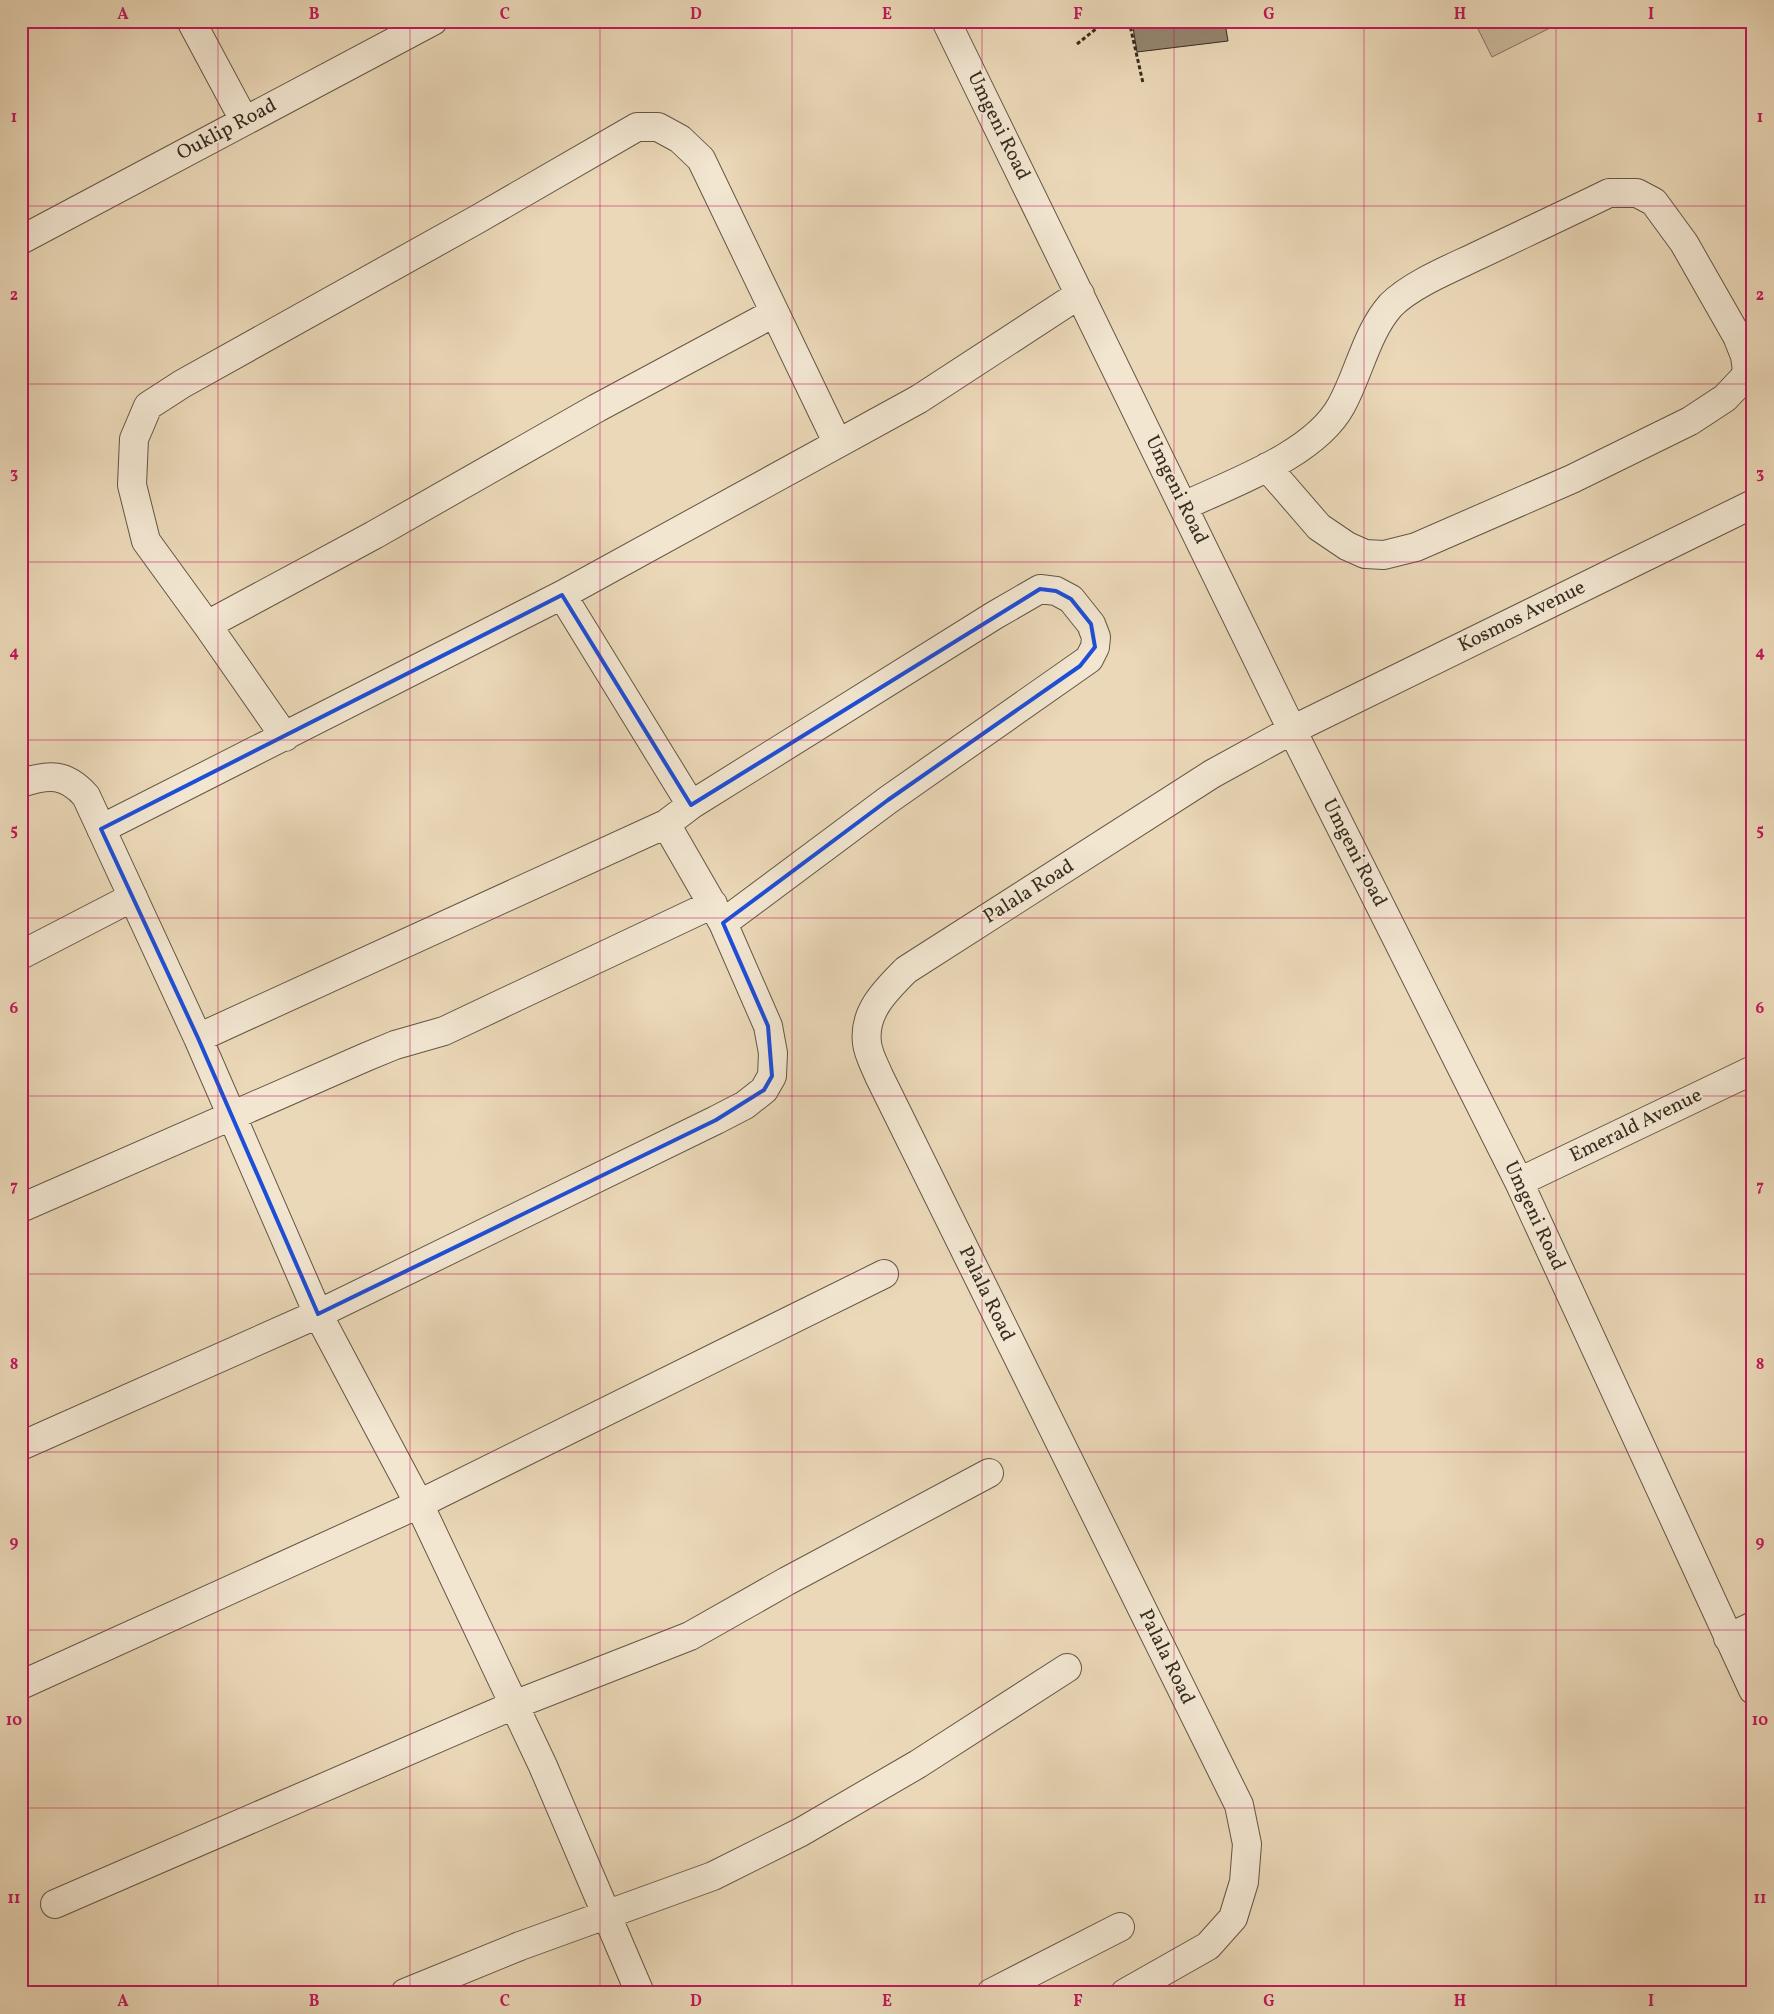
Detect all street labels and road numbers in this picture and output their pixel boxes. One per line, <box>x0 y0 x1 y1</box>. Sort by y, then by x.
street label: Umgeni Road <box>960 67 1036 185</box>
street label: Ouklip Road <box>172 92 282 168</box>
street label: Umgeni Road <box>1138 431 1214 549</box>
street label: Kosmos Avenue <box>1454 574 1590 660</box>
street label: Umgeni Road <box>1315 794 1393 912</box>
street label: Palala Road <box>978 853 1080 931</box>
street label: Emerald Avenue <box>1565 1082 1707 1170</box>
street label: Umgeni Road <box>1496 1157 1572 1275</box>
street label: Palala Road <box>951 1242 1021 1346</box>
street label: Palala Road <box>1131 1605 1201 1709</box>

